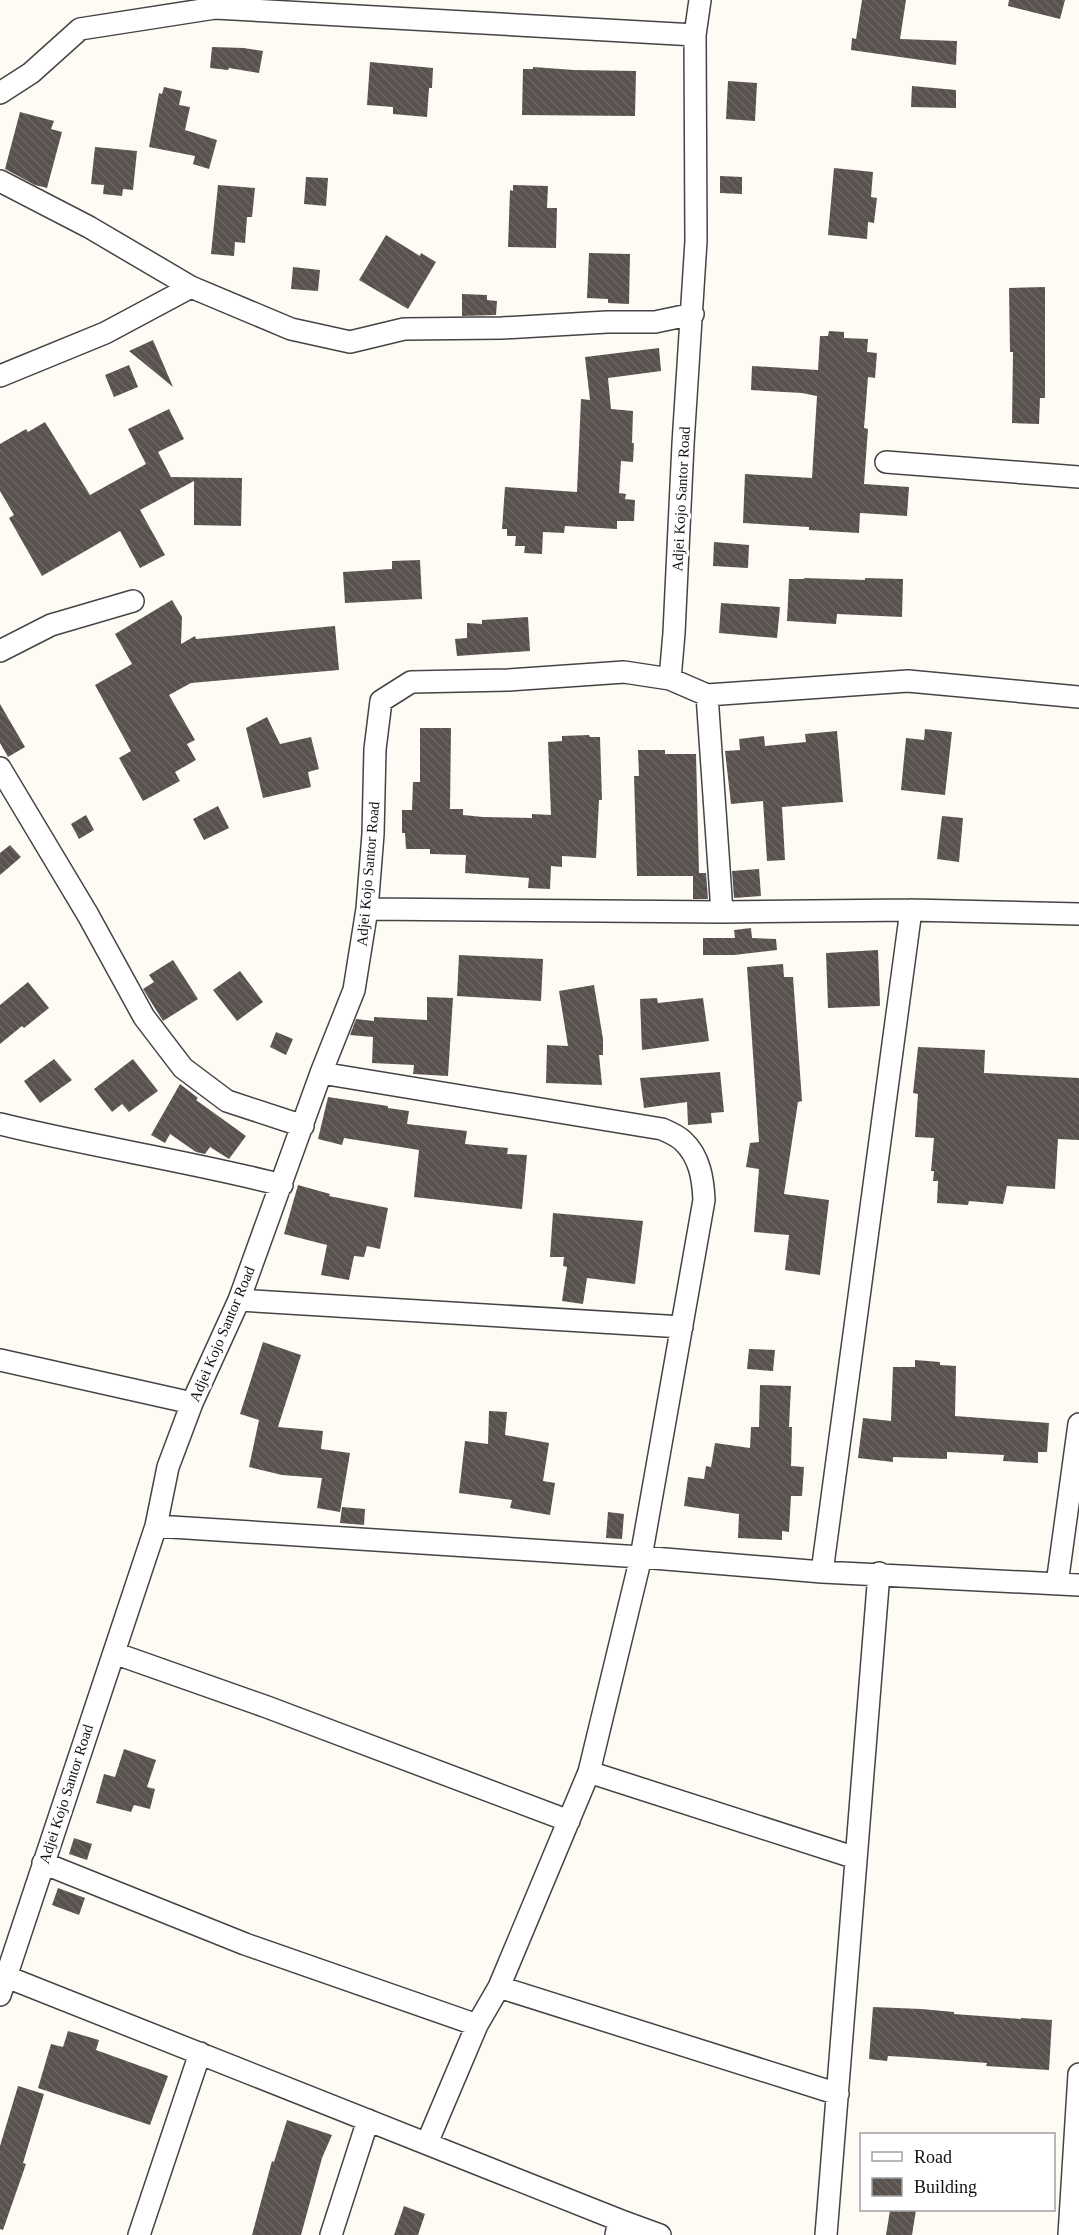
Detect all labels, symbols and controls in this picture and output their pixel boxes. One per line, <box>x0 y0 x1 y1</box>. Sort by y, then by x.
street label: Adjei Kojo Santor Road <box>669 425 693 572</box>
street label: Adjei Kojo Santor Road <box>354 800 382 947</box>
street label: Adjei Kojo Santor Road <box>186 1263 258 1404</box>
street label: Adjei Kojo Santor Road <box>36 1722 96 1866</box>
legend <box>860 2133 1055 2211</box>
text: Road <box>914 2147 952 2167</box>
text: Building <box>914 2177 977 2197</box>

